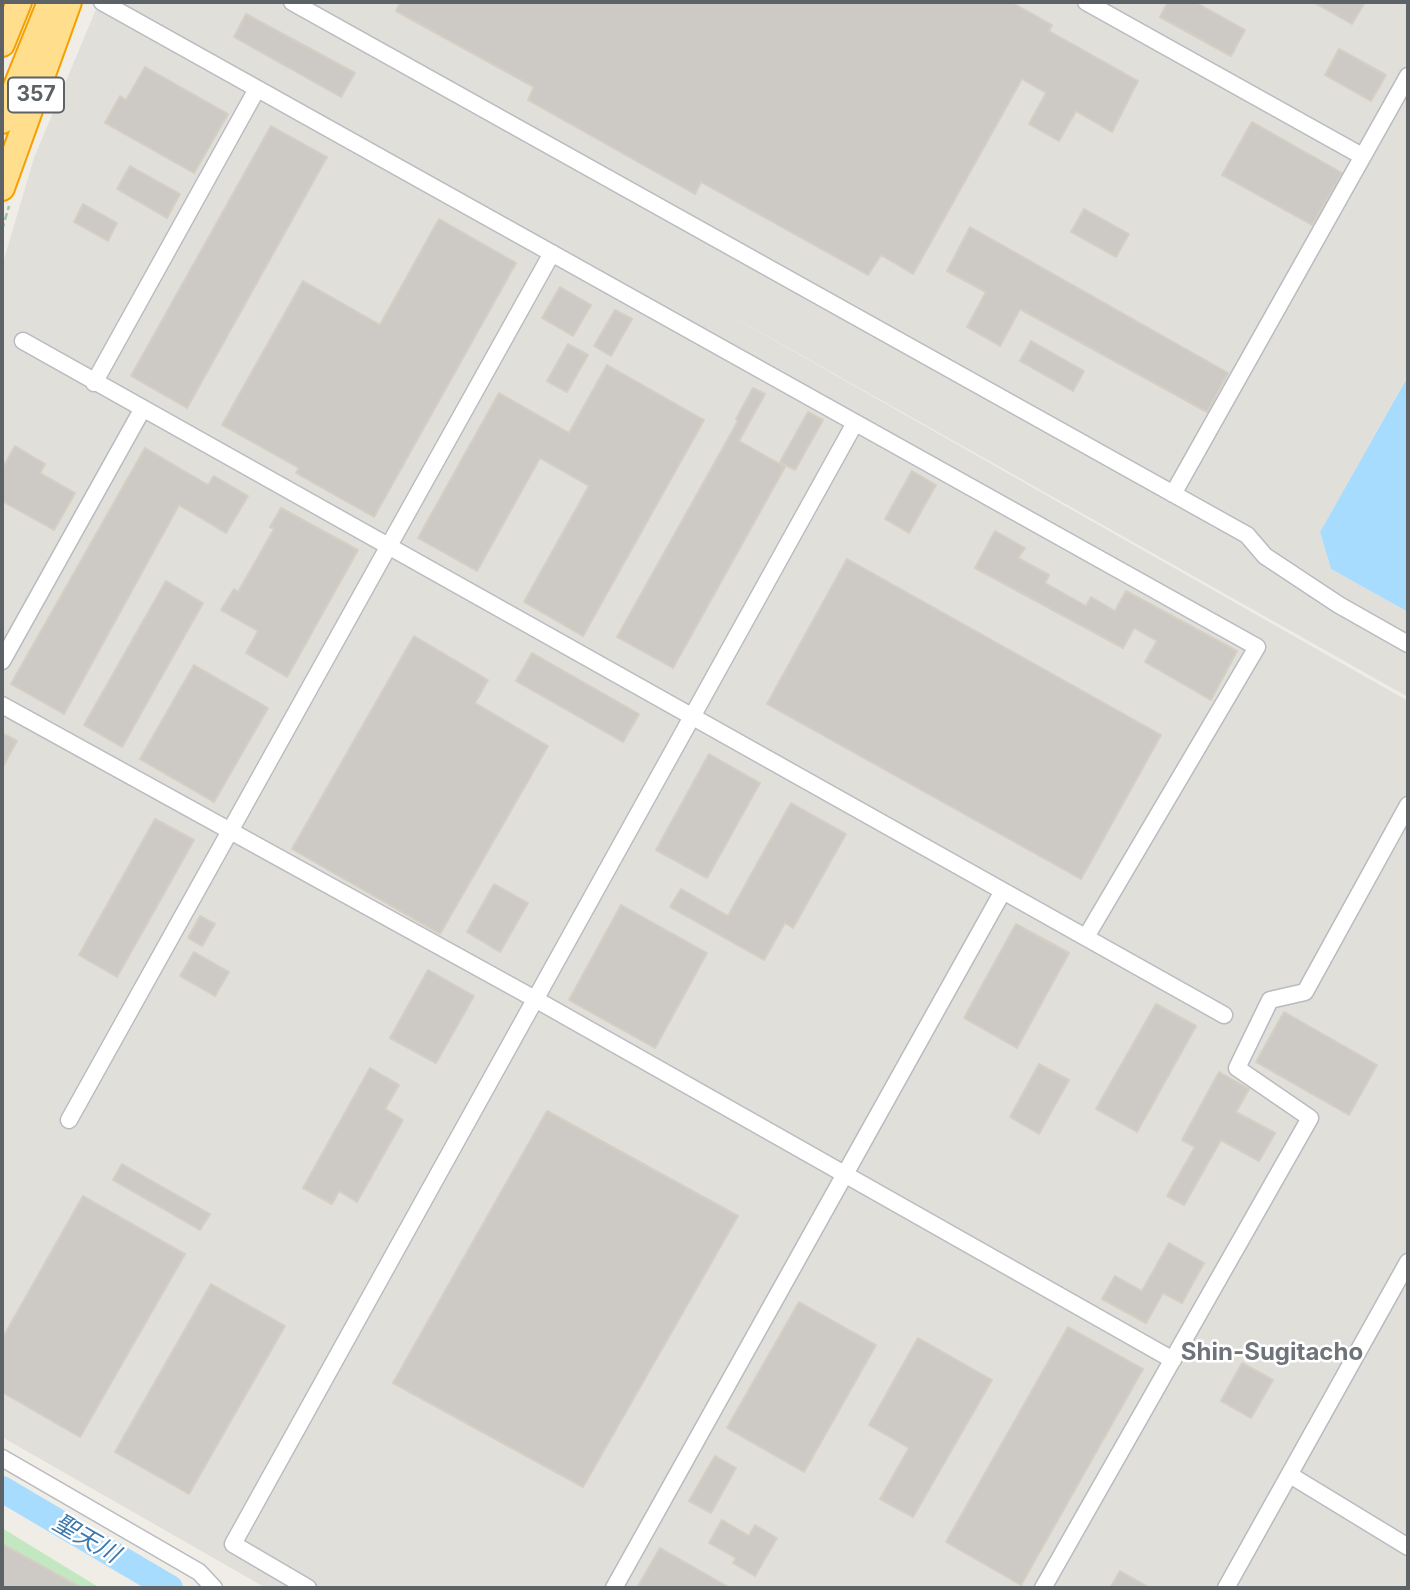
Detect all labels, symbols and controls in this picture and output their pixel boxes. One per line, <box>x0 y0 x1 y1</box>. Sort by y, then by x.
road number: 357 <box>8 78 64 112</box>
district label: Shin-Sugitacho <box>1181 1339 1363 1367</box>
water label: 聖天川 <box>48 1509 124 1569</box>

